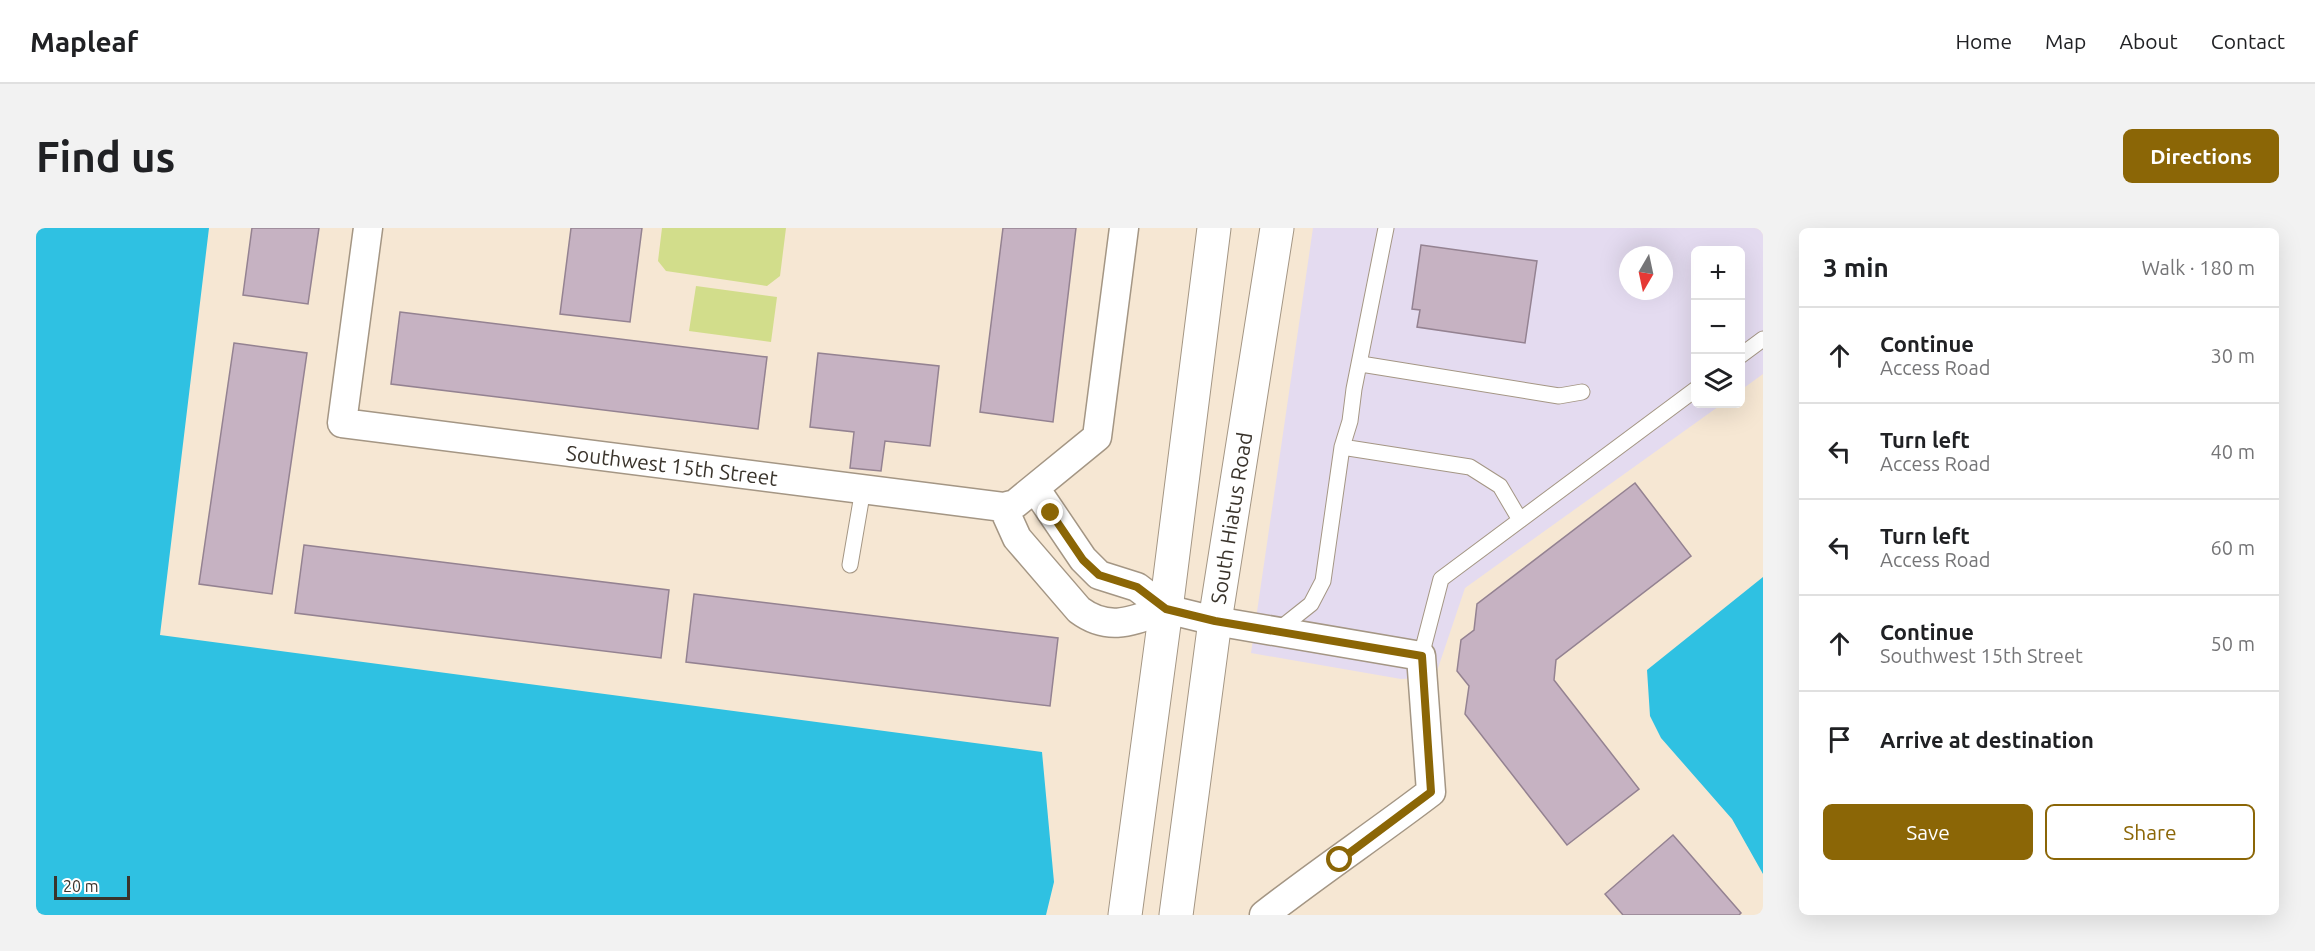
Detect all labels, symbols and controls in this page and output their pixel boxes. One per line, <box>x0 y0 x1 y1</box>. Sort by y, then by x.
text: Mapleaf <box>30 26 138 57</box>
text: Home <box>1955 29 2012 53</box>
text: Map <box>2045 29 2086 53</box>
text: About <box>2119 29 2178 53</box>
text: Contact <box>2211 29 2285 53</box>
button: Directions <box>2123 129 2279 183</box>
text: Find us <box>36 133 175 180</box>
north arrow <box>1619 246 1673 300</box>
map controls <box>1691 246 1745 408</box>
button: + <box>1691 246 1745 300</box>
text: 3 min <box>1823 253 1889 282</box>
text: Walk · 180 m <box>2142 256 2255 279</box>
button: − <box>1691 300 1745 354</box>
text: Continue <box>1880 331 1974 356</box>
icon: ahead <box>1823 339 1856 372</box>
text: 30 m <box>2211 344 2255 367</box>
button: layers <box>1691 354 1745 408</box>
text: Access Road <box>1880 356 1991 379</box>
text: Turn left <box>1880 427 1970 452</box>
street label: South Hiatus Road <box>1206 430 1256 606</box>
icon: left <box>1823 435 1856 468</box>
street label: Southwest 15th Street <box>565 440 779 490</box>
text: 40 m <box>2211 440 2255 463</box>
text: Access Road <box>1880 452 1991 475</box>
route end <box>1037 499 1063 525</box>
text: Turn left <box>1880 523 1970 548</box>
icon: left <box>1823 531 1856 564</box>
text: 60 m <box>2211 536 2255 559</box>
text: Access Road <box>1880 548 1991 571</box>
text: Continue <box>1880 619 1974 644</box>
icon: ahead <box>1823 627 1856 660</box>
text: 50 m <box>2211 632 2255 655</box>
text: Southwest 15th Street <box>1880 644 2083 667</box>
icon: arrive <box>1823 723 1856 756</box>
text: Arrive at destination <box>1880 727 2094 752</box>
button: Save <box>1823 804 2033 860</box>
button: Share <box>2045 804 2255 860</box>
route start <box>1326 846 1352 872</box>
scale bar <box>54 873 130 900</box>
text: 20 m <box>63 877 99 895</box>

